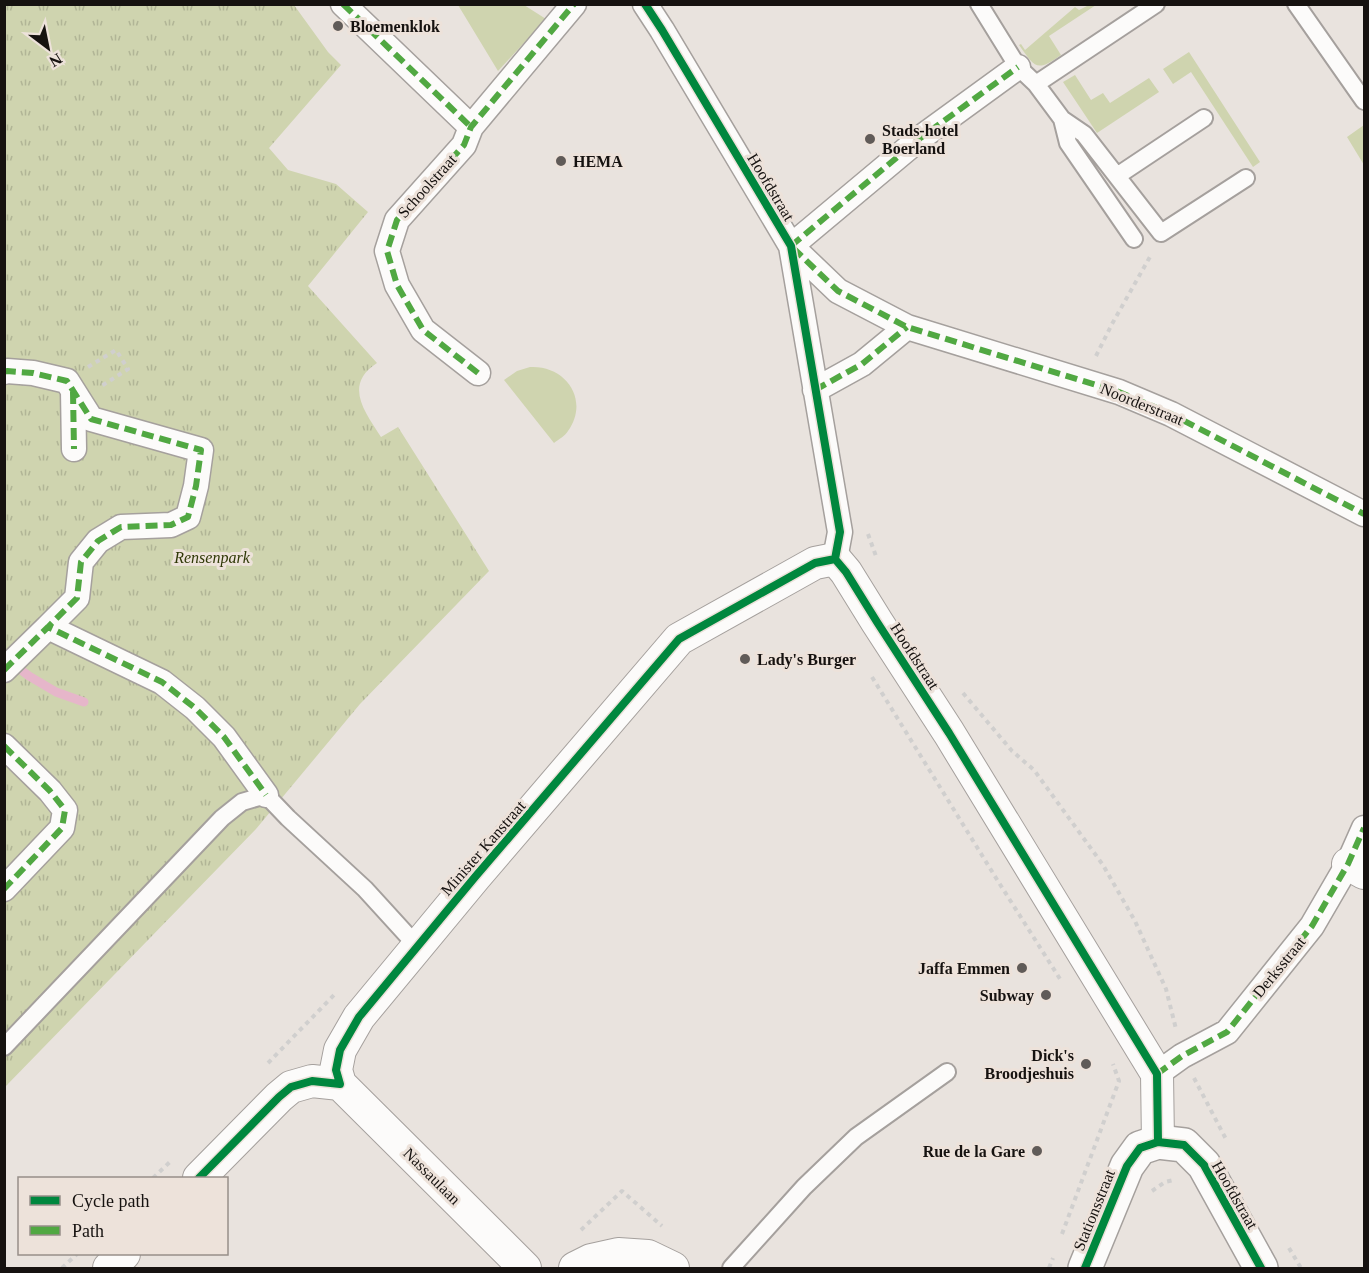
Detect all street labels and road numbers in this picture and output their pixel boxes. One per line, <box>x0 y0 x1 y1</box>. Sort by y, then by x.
street label: Hoofdstraat <box>744 150 798 224</box>
street label: Schoolstraat <box>394 151 460 221</box>
street label: Noorderstraat <box>1098 380 1186 429</box>
street label: Hoofdstraat <box>887 620 943 693</box>
street label: Minister Kanstraat <box>437 797 529 899</box>
street label: Derksstraat <box>1249 933 1309 1001</box>
street label: Nassaulaan <box>400 1144 464 1208</box>
street label: Hoofdstraat <box>1209 1158 1262 1232</box>
street label: Stationsstraat <box>1070 1166 1118 1253</box>

